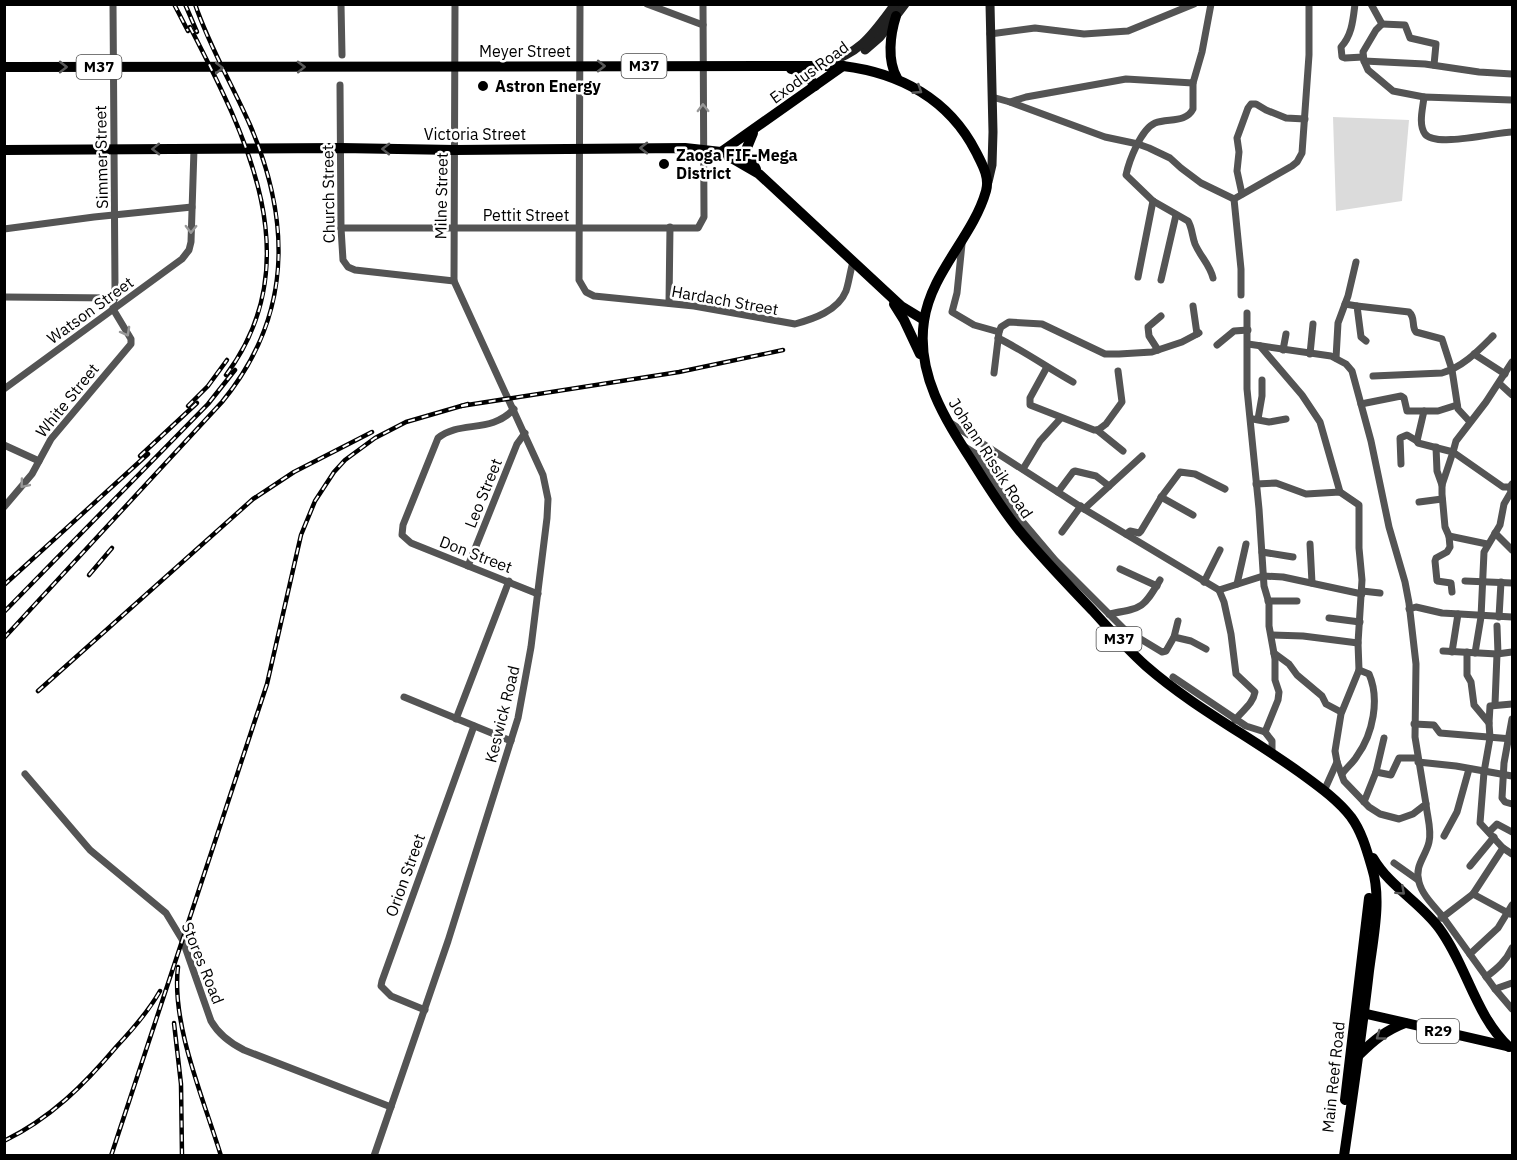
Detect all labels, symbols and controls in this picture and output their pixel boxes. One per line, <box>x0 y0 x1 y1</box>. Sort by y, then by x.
street label: Exodus Road <box>766 37 852 107</box>
street label: Meyer Street <box>479 41 571 61</box>
road number: M37 <box>622 54 666 78</box>
road number: M37 <box>76 55 122 79</box>
one-way arrow <box>597 60 606 72</box>
one-way arrow <box>58 61 67 73</box>
one-way arrow <box>297 61 306 73</box>
one-way arrow <box>214 62 223 74</box>
place label: Astron Energy <box>495 76 601 96</box>
marker: Astron Energy <box>476 79 490 93</box>
one-way arrow <box>911 82 922 93</box>
one-way arrow <box>697 104 709 113</box>
street label: Simmer Street <box>90 105 112 209</box>
street label: Victoria Street <box>424 124 526 144</box>
one-way arrow <box>382 142 391 155</box>
one-way arrow <box>639 142 648 154</box>
one-way arrow <box>152 143 161 155</box>
street label: Church Street <box>317 144 339 244</box>
place label: Zaoga FIF-Mega District <box>676 145 798 183</box>
street label: Milne Street <box>430 152 452 240</box>
marker: Zaoga FIF-Mega District <box>657 157 671 171</box>
street label: Pettit Street <box>483 205 569 225</box>
one-way arrow <box>185 224 197 233</box>
street label: Watson Street <box>43 272 137 348</box>
street label: Hardach Street <box>670 281 780 319</box>
one-way arrow <box>119 326 130 336</box>
street label: White Street <box>31 359 103 441</box>
street label: Johann Rissik Road <box>945 394 1037 522</box>
street label: Leo Street <box>460 455 506 531</box>
one-way arrow <box>20 477 31 488</box>
street label: Don Street <box>437 531 515 577</box>
road number: M37 <box>1096 627 1142 651</box>
street label: Keswick Road <box>480 663 524 765</box>
street label: Orion Street <box>381 831 429 919</box>
one-way arrow <box>1394 884 1404 895</box>
street label: Stores Road <box>177 919 229 1007</box>
road number: R29 <box>1417 1019 1459 1043</box>
street label: Main Reef Road <box>1317 1020 1349 1134</box>
one-way arrow <box>1376 1029 1387 1040</box>

